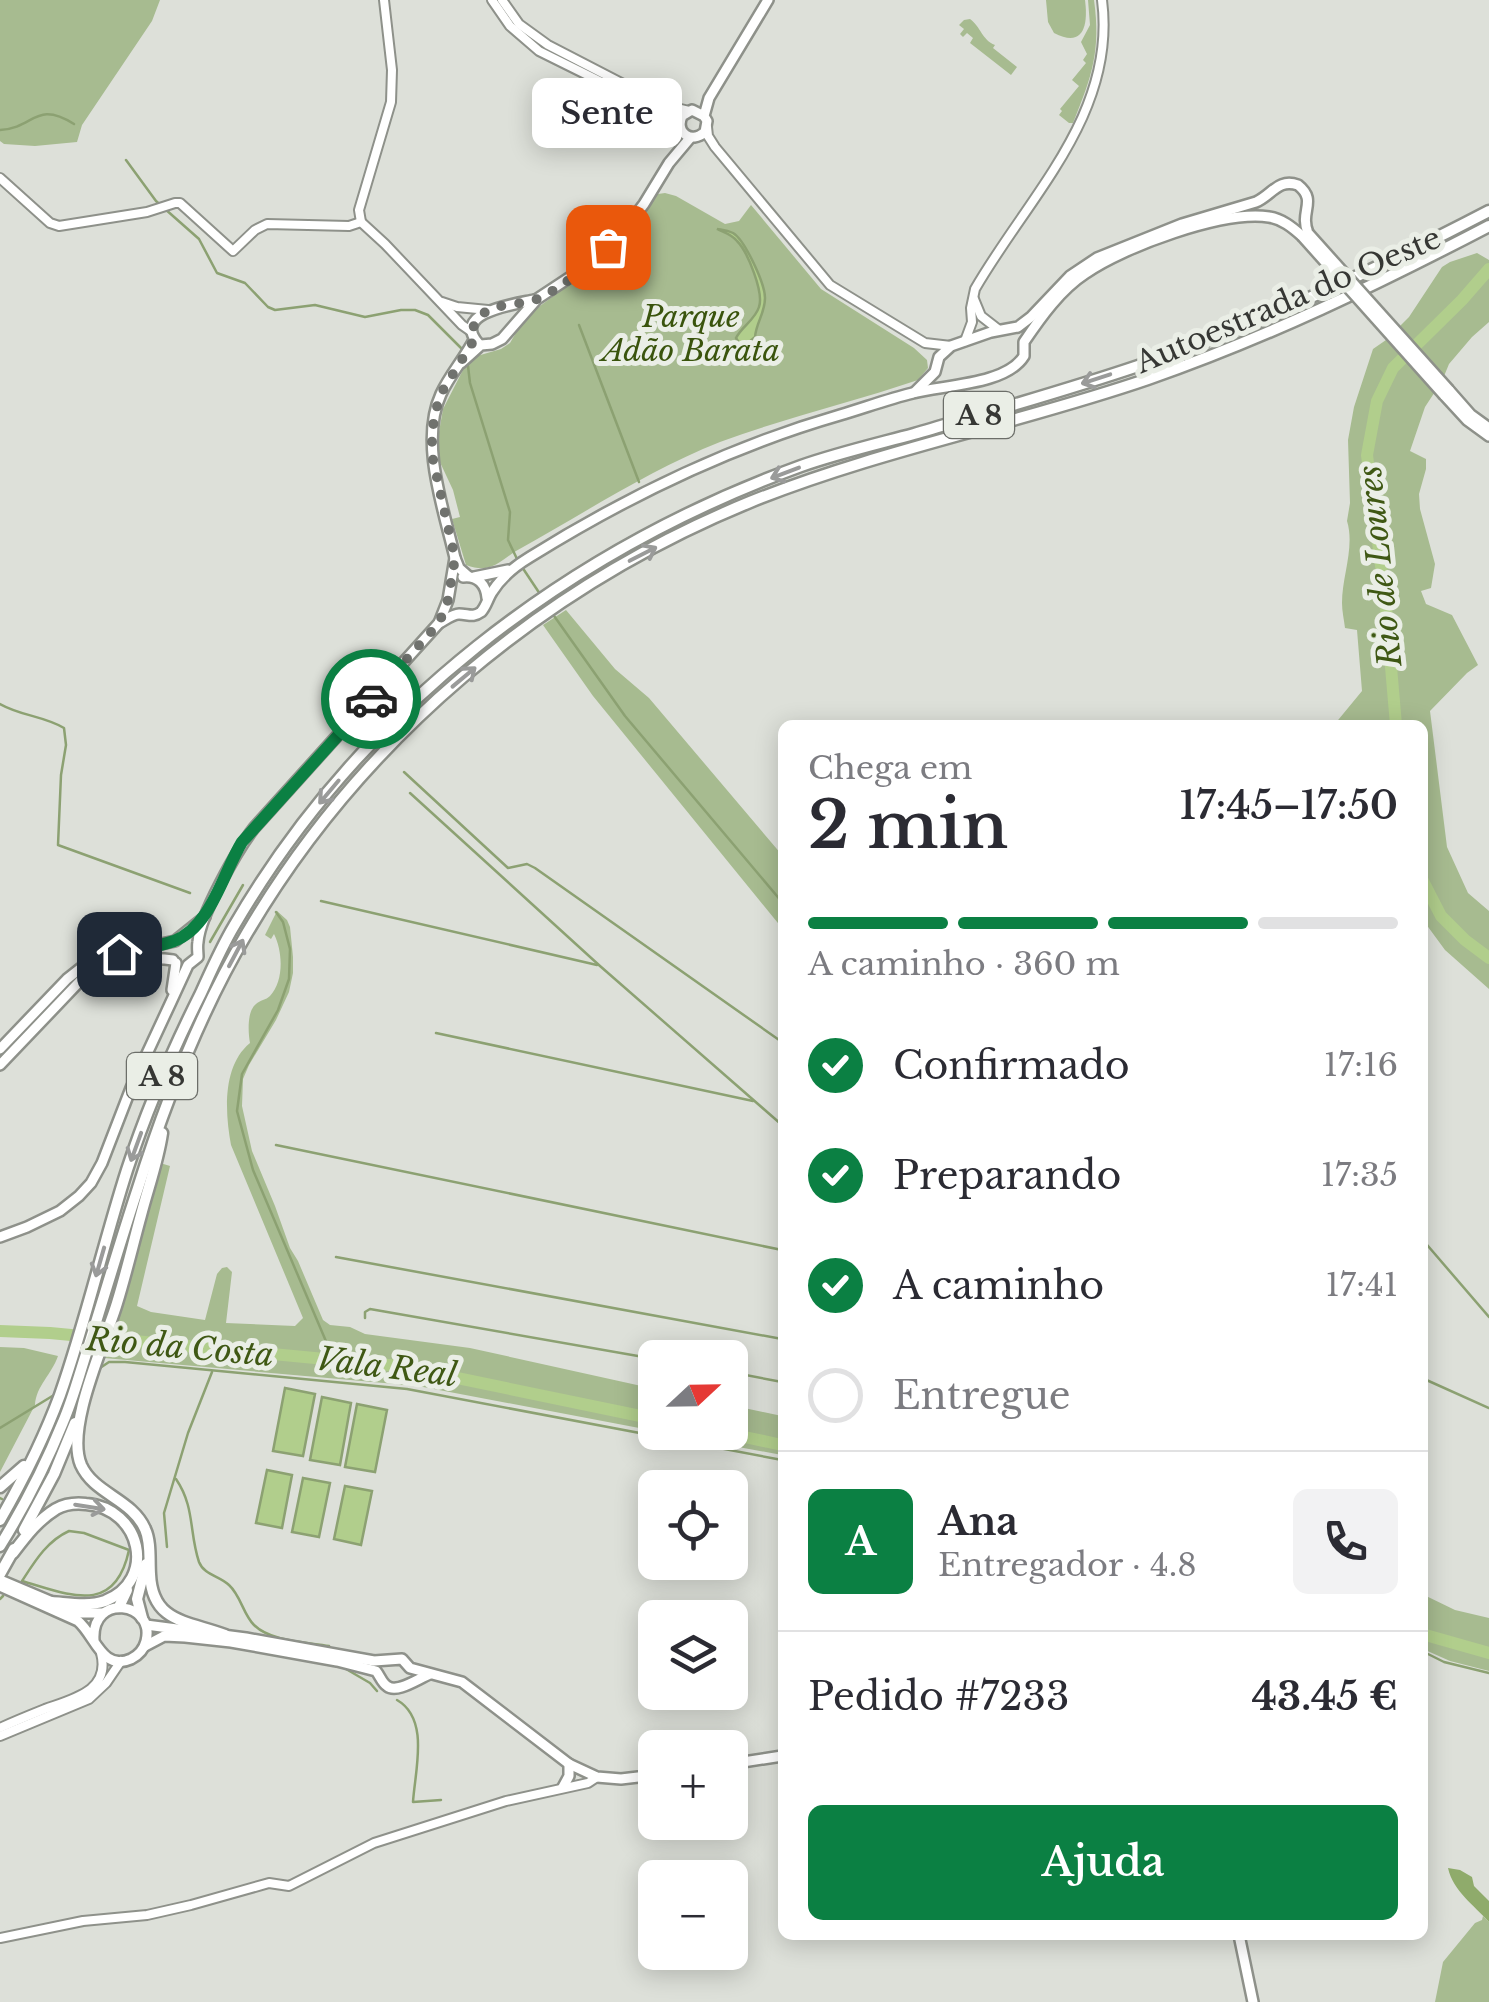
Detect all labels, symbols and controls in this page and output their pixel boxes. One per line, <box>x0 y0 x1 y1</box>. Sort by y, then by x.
callout: Sente <box>533 77 683 147</box>
text: Sente <box>560 93 654 133</box>
pin <box>566 205 651 290</box>
street label: Autoestrada do Oeste <box>1129 219 1446 382</box>
icon: bag <box>581 220 636 275</box>
park label: Parque Adão Barata <box>598 298 780 369</box>
one-way arrow <box>1081 371 1112 389</box>
road number: A 8 <box>944 392 1014 438</box>
water label: Rio de Loures <box>1350 463 1411 670</box>
one-way arrow <box>770 465 801 483</box>
one-way arrow <box>627 544 657 563</box>
courier <box>321 649 421 749</box>
one-way arrow <box>451 666 476 689</box>
icon: car <box>344 672 399 727</box>
text: Chega em <box>808 748 972 788</box>
one-way arrow <box>319 778 341 804</box>
text: 17:45–17:50 <box>1179 782 1398 829</box>
text: 2 min <box>808 785 1008 866</box>
pin <box>77 912 162 997</box>
icon: home <box>92 927 147 982</box>
one-way arrow <box>227 938 246 968</box>
text: A caminho · 360 m <box>808 944 1120 984</box>
icon: check <box>808 1038 863 1093</box>
text: Confirmado <box>893 1042 1130 1089</box>
text: 17:16 <box>1324 1045 1398 1085</box>
road number: A 8 <box>127 1053 197 1099</box>
one-way arrow <box>126 1131 144 1162</box>
icon: check <box>808 1148 863 1203</box>
text: Preparando <box>893 1152 1121 1199</box>
text: 17:35 <box>1321 1155 1398 1195</box>
one-way arrow <box>90 1246 108 1277</box>
icon: check <box>808 1258 863 1313</box>
text: A caminho <box>893 1262 1104 1309</box>
text: 17:41 <box>1326 1265 1398 1305</box>
water label: Rio da Costa <box>84 1319 275 1375</box>
water label: Vala Real <box>315 1339 460 1396</box>
north arrow <box>638 1340 748 1450</box>
map controls <box>638 1340 748 1970</box>
text: Entregue <box>893 1372 1071 1419</box>
button: locate <box>638 1470 748 1580</box>
button: phone <box>1293 1489 1398 1594</box>
one-way arrow <box>73 1498 106 1516</box>
text: Ana <box>938 1498 1018 1545</box>
text: A <box>845 1518 876 1565</box>
text: Entregador · 4.8 <box>938 1545 1197 1585</box>
button: layers <box>638 1600 748 1710</box>
text: Pedido #7233 <box>808 1673 1069 1720</box>
text: 43.45 € <box>1252 1673 1398 1720</box>
button: + <box>638 1730 748 1840</box>
button: Ajuda <box>808 1805 1398 1920</box>
button: − <box>638 1860 748 1970</box>

